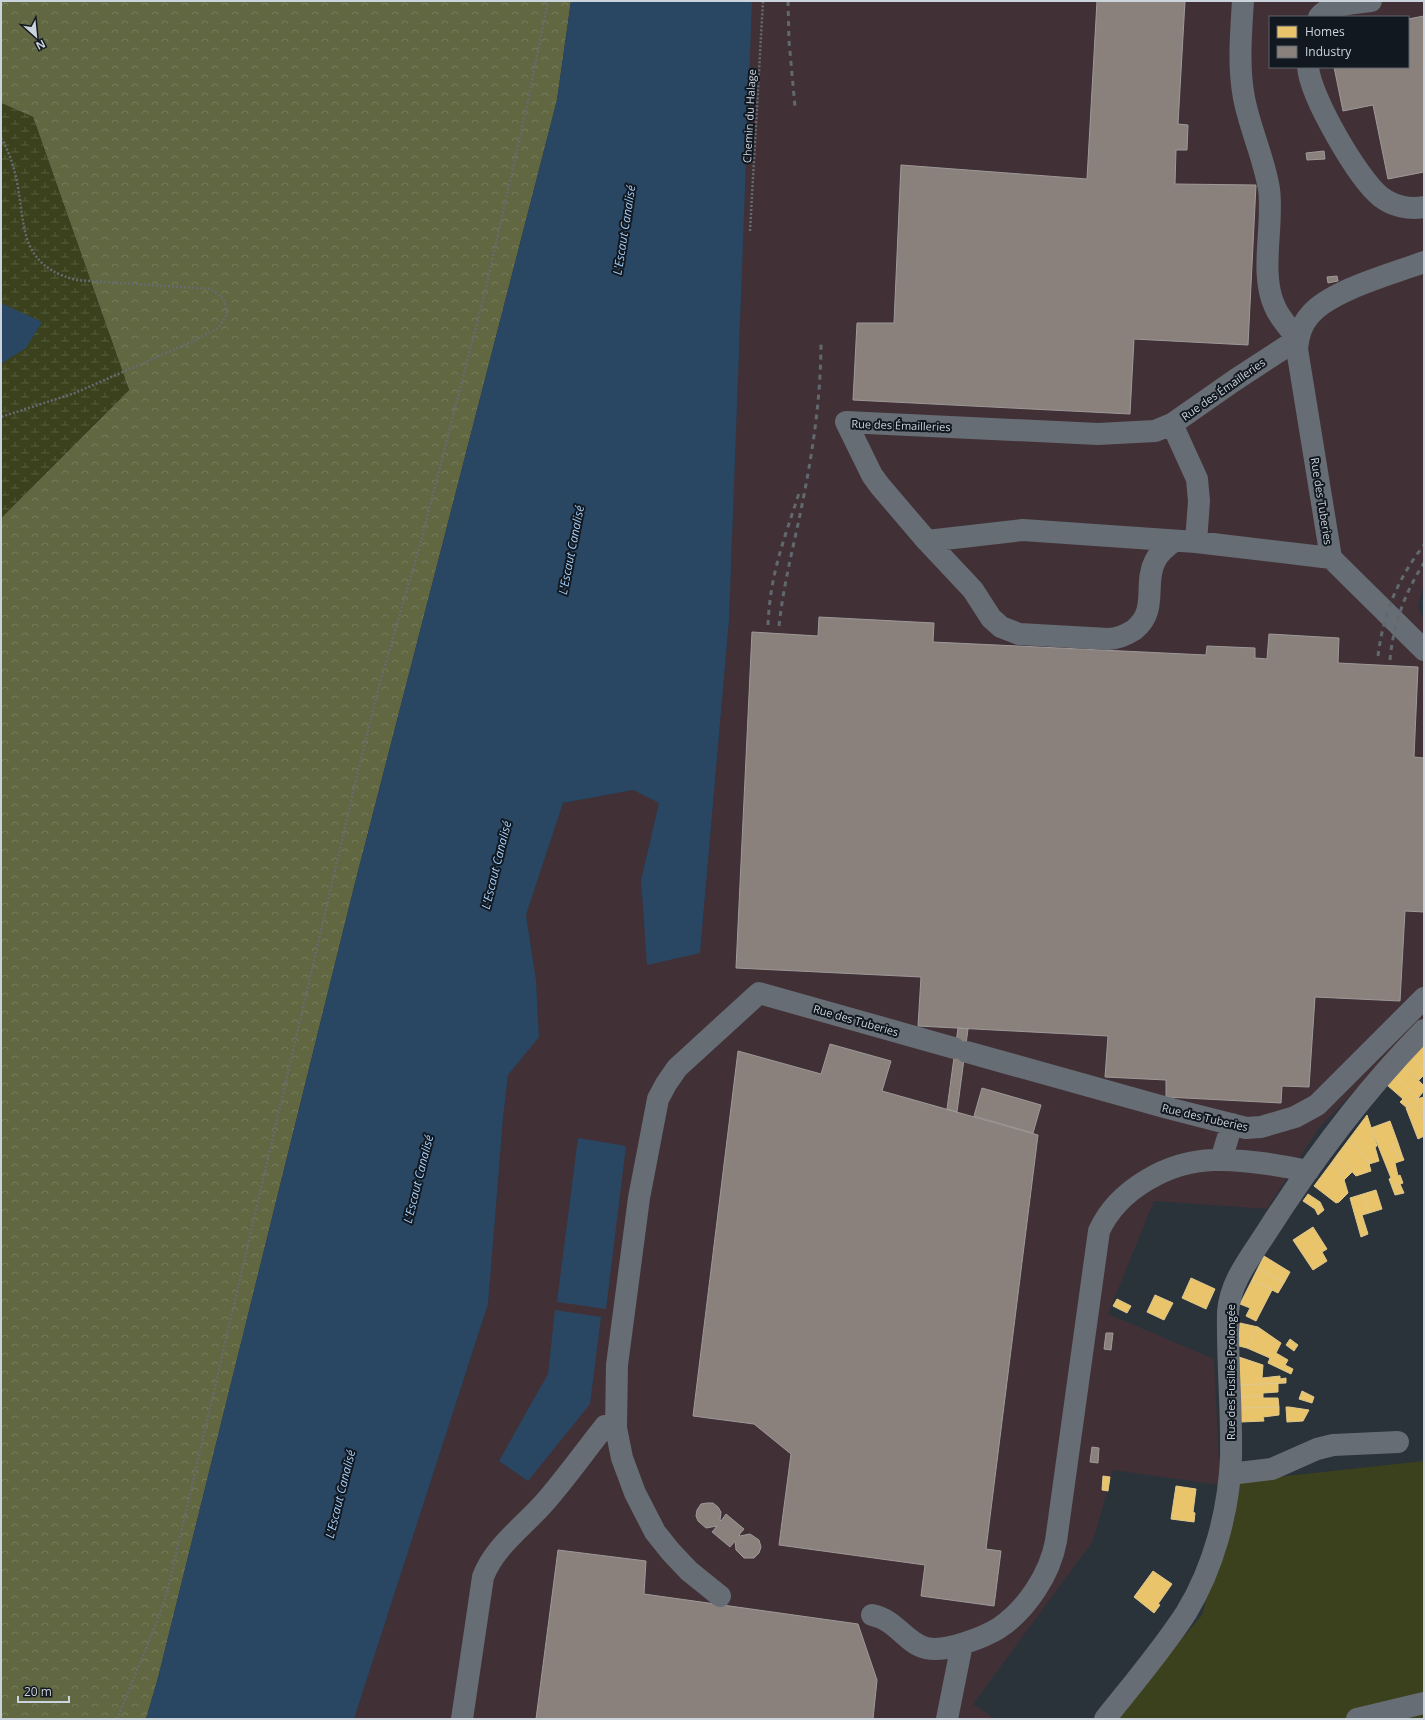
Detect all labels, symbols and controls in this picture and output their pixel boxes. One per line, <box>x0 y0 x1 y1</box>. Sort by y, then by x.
north arrow <box>16 16 56 56</box>
legend <box>1269 16 1409 68</box>
text: Homes <box>1305 23 1345 40</box>
text: N <box>33 37 48 54</box>
text: Industry <box>1305 43 1352 60</box>
street label: Chemin du Halage <box>739 69 759 163</box>
water label: L'Escaut Canalisé <box>609 184 639 276</box>
street label: Rue des Émailleries <box>1178 354 1268 424</box>
street label: Rue des Émailleries <box>851 416 951 434</box>
street label: Rue des Tuberies <box>1308 456 1336 546</box>
water label: L'Escaut Canalisé <box>554 504 588 596</box>
water label: L'Escaut Canalisé <box>477 819 515 911</box>
street label: Rue des Tuberies <box>812 1001 900 1039</box>
street label: Rue des Tuberies <box>1160 1100 1250 1134</box>
water label: L'Escaut Canalisé <box>399 1133 437 1225</box>
street label: Rue des Fusillés Prolongée <box>1223 1304 1238 1440</box>
water label: L'Escaut Canalisé <box>321 1448 359 1540</box>
scale bar <box>18 1678 69 1704</box>
text: 20 m <box>24 1683 52 1700</box>

